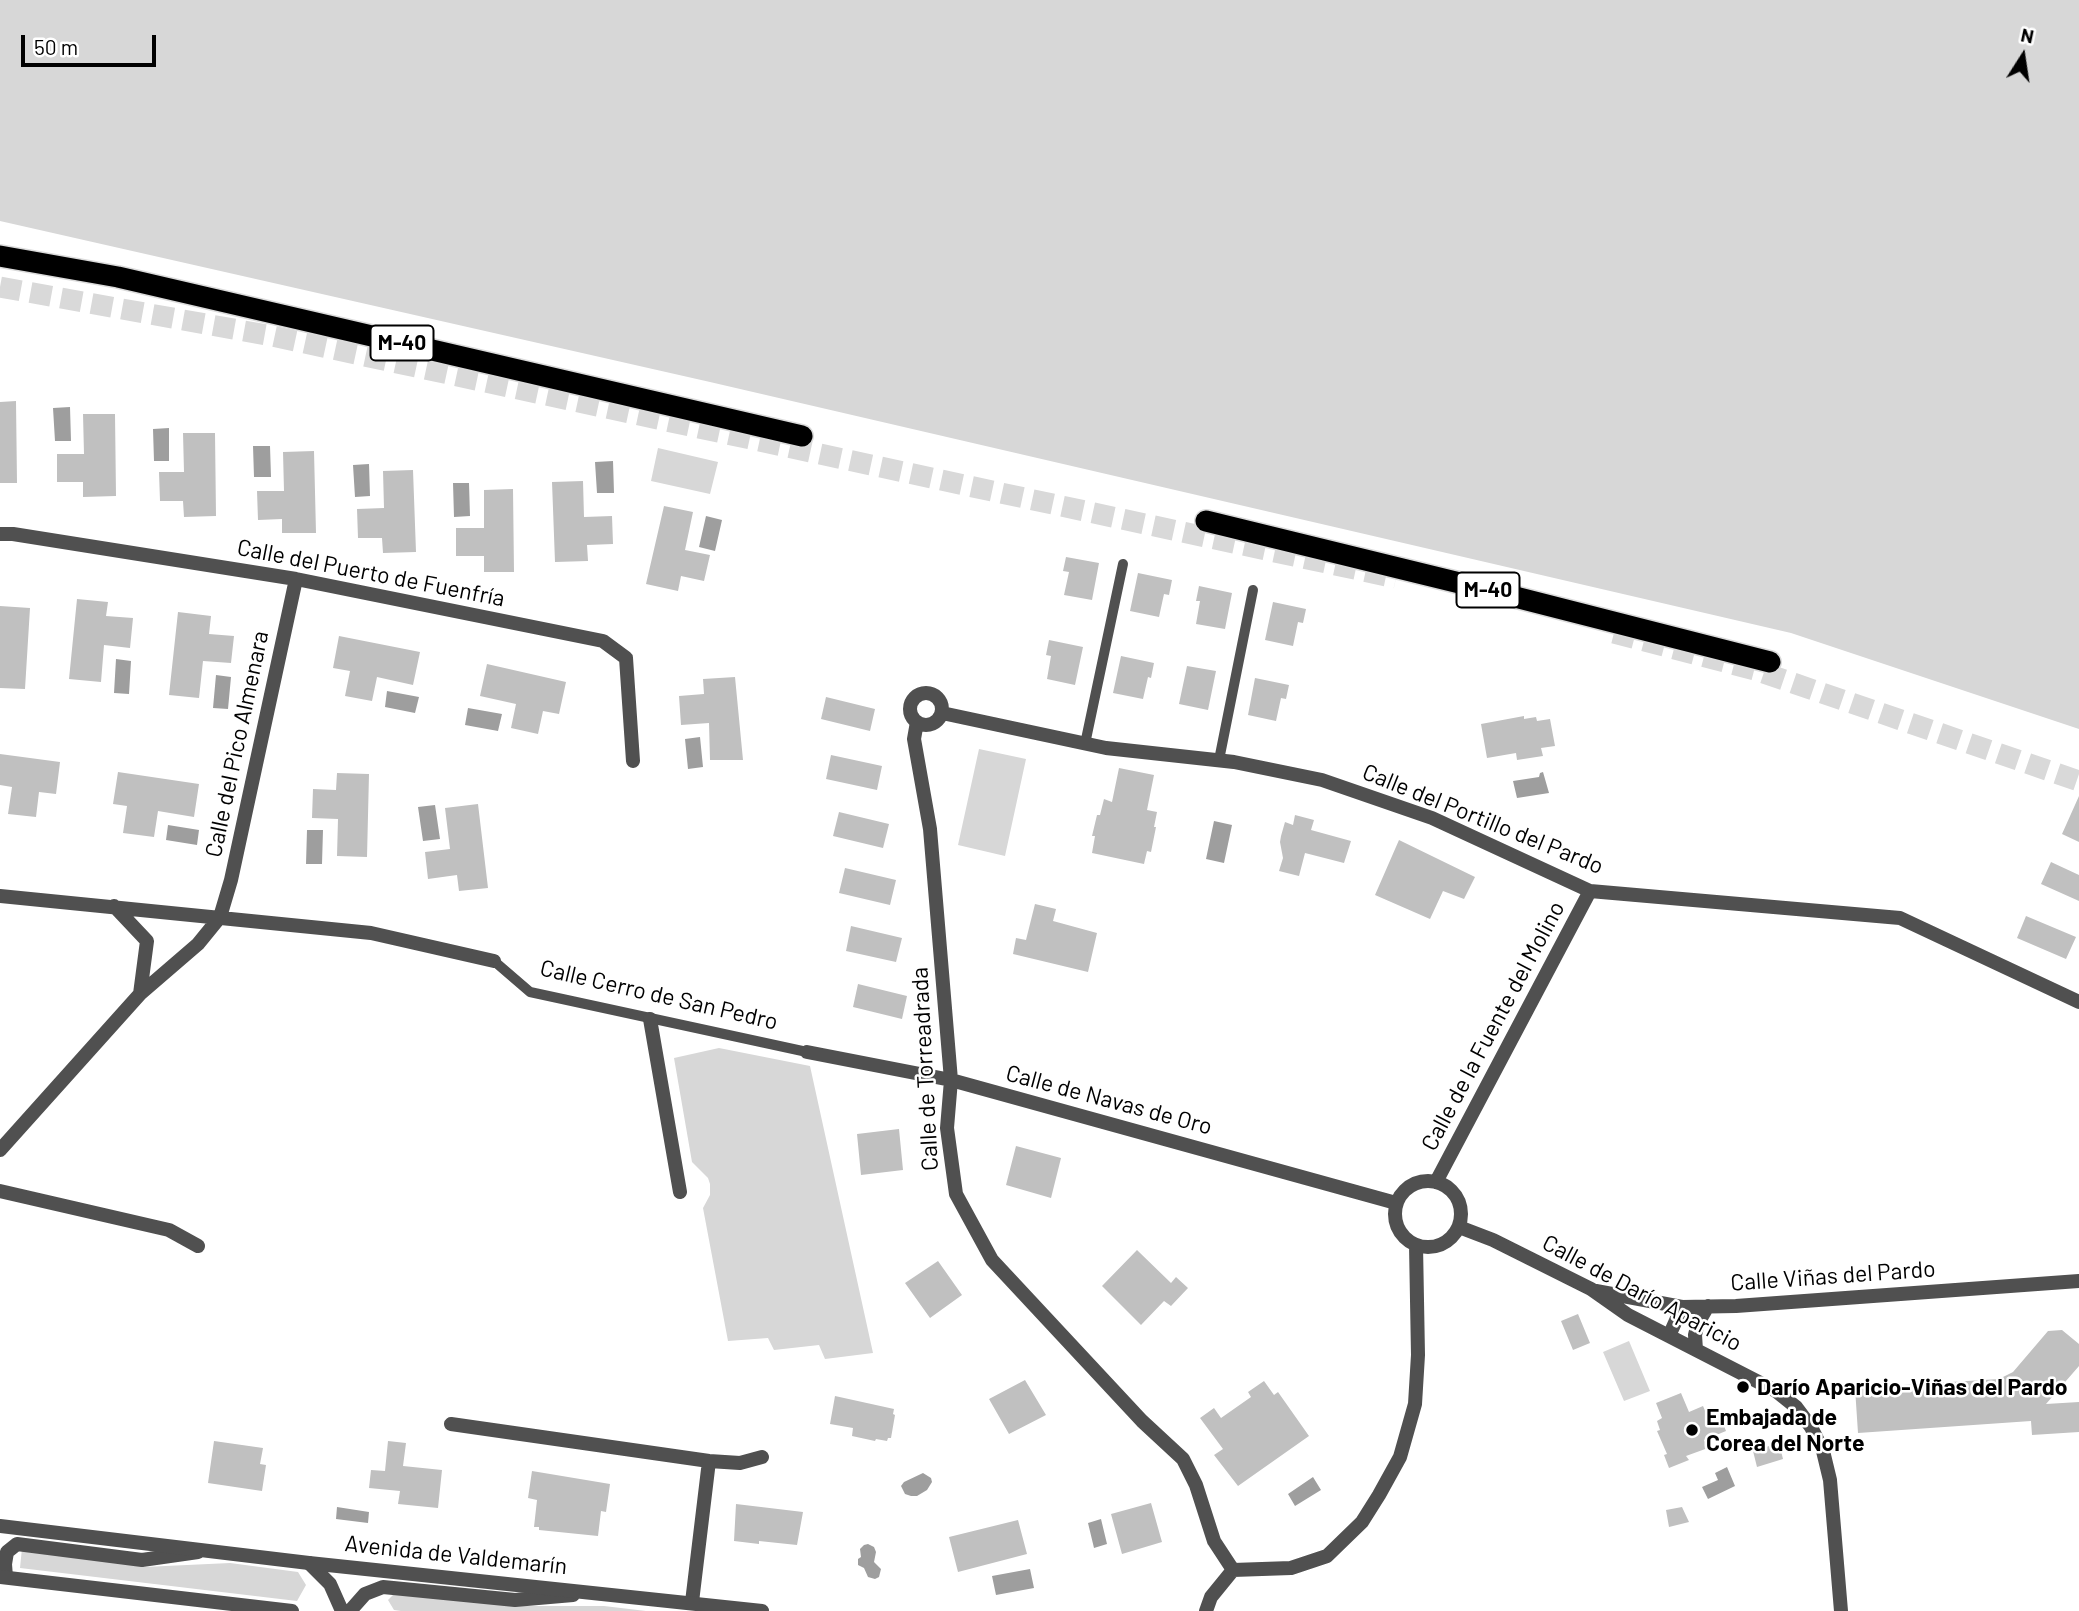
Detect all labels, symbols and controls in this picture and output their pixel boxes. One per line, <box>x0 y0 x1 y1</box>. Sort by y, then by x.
scale bar <box>24 21 159 65</box>
north arrow <box>1988 21 2058 91</box>
text: N <box>2019 22 2036 48</box>
text: 50 m <box>34 34 78 59</box>
road number: M-40 <box>370 326 434 360</box>
street label: Calle del Puerto de Fuenfría <box>235 533 507 613</box>
road number: M-40 <box>1456 572 1520 608</box>
street label: Calle del Pico Almenara <box>200 628 274 860</box>
street label: Calle del Portillo del Pardo <box>1358 758 1608 880</box>
street label: Calle de la Fuente del Molino <box>1415 897 1571 1155</box>
street label: Calle Cerro de San Pedro <box>537 954 781 1036</box>
street label: Calle de Torreadrada <box>906 966 944 1172</box>
street label: Calle de Navas de Oro <box>1003 1059 1215 1141</box>
street label: Calle de Darío Aparicio <box>1538 1229 1746 1357</box>
street label: Calle Viñas del Pardo <box>1730 1255 1936 1297</box>
place label: Darío Aparicio-Viñas del Pardo <box>1757 1373 2068 1401</box>
marker: Darío Aparicio-Viñas del Pardo <box>1735 1379 1751 1395</box>
place label: Embajada de Corea del Norte <box>1706 1403 1864 1457</box>
marker: Embajada de Corea del Norte <box>1684 1422 1700 1438</box>
street label: Avenida de Valdemarín <box>343 1530 569 1580</box>

